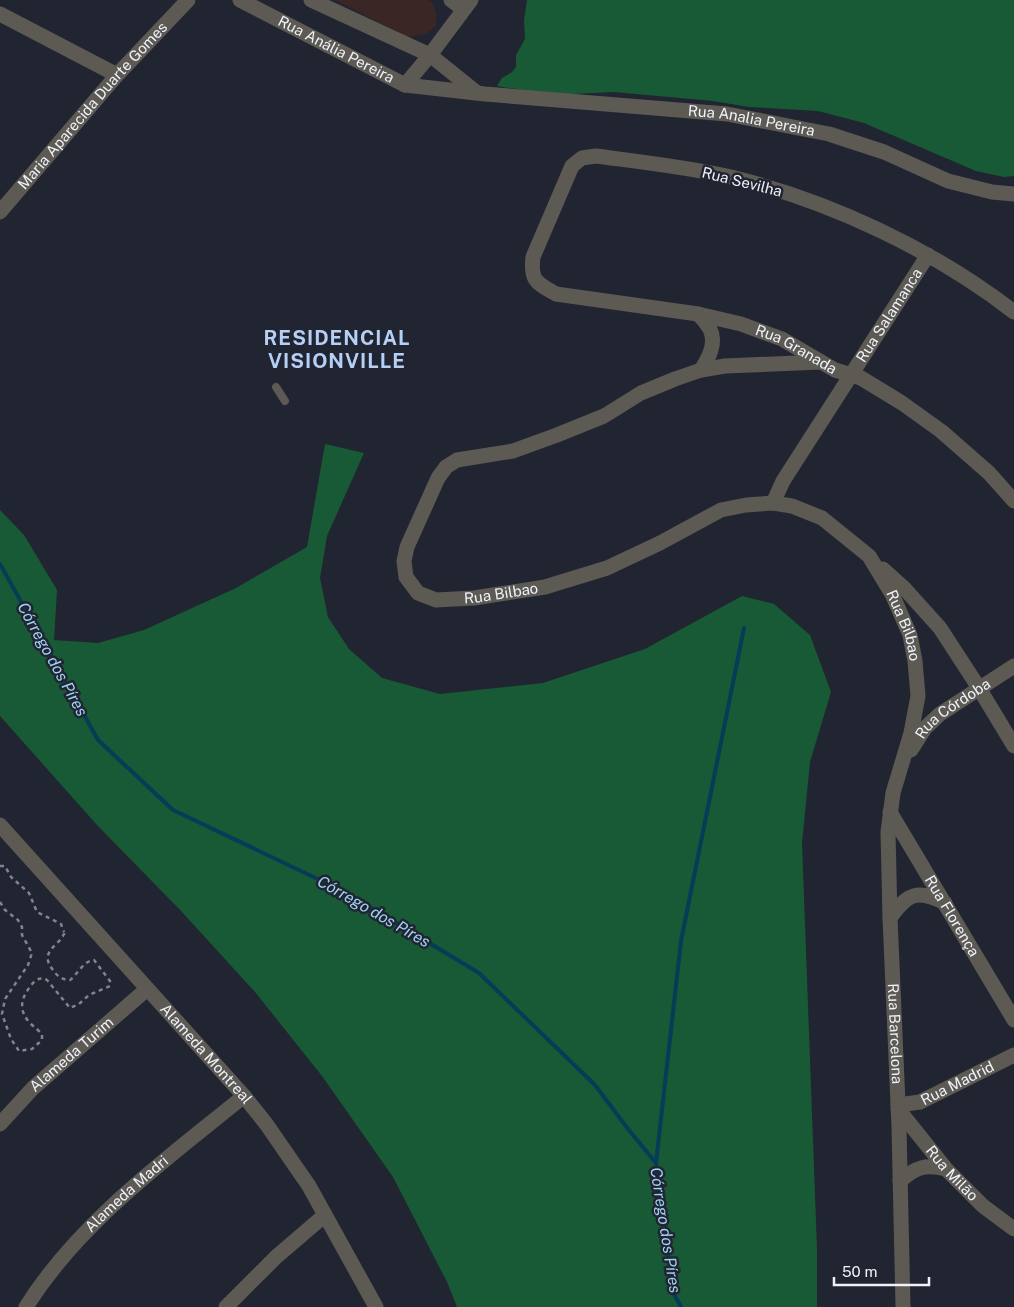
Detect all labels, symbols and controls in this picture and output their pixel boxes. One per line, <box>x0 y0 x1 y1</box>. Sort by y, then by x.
street label: Rua Anália Pereira <box>275 12 397 86</box>
street label: Maria Aparecida Duarte Gomes <box>14 18 171 193</box>
street label: Rua Analia Pereira <box>687 102 816 139</box>
street label: Rua Sevilha <box>700 163 784 200</box>
street label: Rua Salamanca <box>853 265 925 365</box>
street label: Rua Granada <box>753 321 840 377</box>
district label: RESIDENCIAL VISIONVILLE <box>263 326 411 373</box>
street label: Rua Bilbao <box>464 579 539 607</box>
street label: Rua Bilbao <box>883 587 924 662</box>
water label: Córrego dos Píres <box>13 599 92 720</box>
street label: Rua Córdoba <box>912 675 993 742</box>
water label: Córrego dos Píres <box>314 871 434 952</box>
street label: Rua Florença <box>922 872 983 959</box>
street label: Rua Barcelona <box>885 983 906 1084</box>
street label: Alameda Montreal <box>157 1000 256 1107</box>
street label: Alameda Turim <box>26 1013 117 1095</box>
street label: Rua Madrid <box>918 1057 997 1108</box>
street label: Rua Milão <box>923 1142 982 1204</box>
street label: Alameda Madri <box>81 1152 171 1235</box>
water label: Córrego dos Píres <box>646 1166 685 1295</box>
scale bar <box>834 1254 929 1286</box>
text: 50 m <box>842 1263 877 1280</box>

